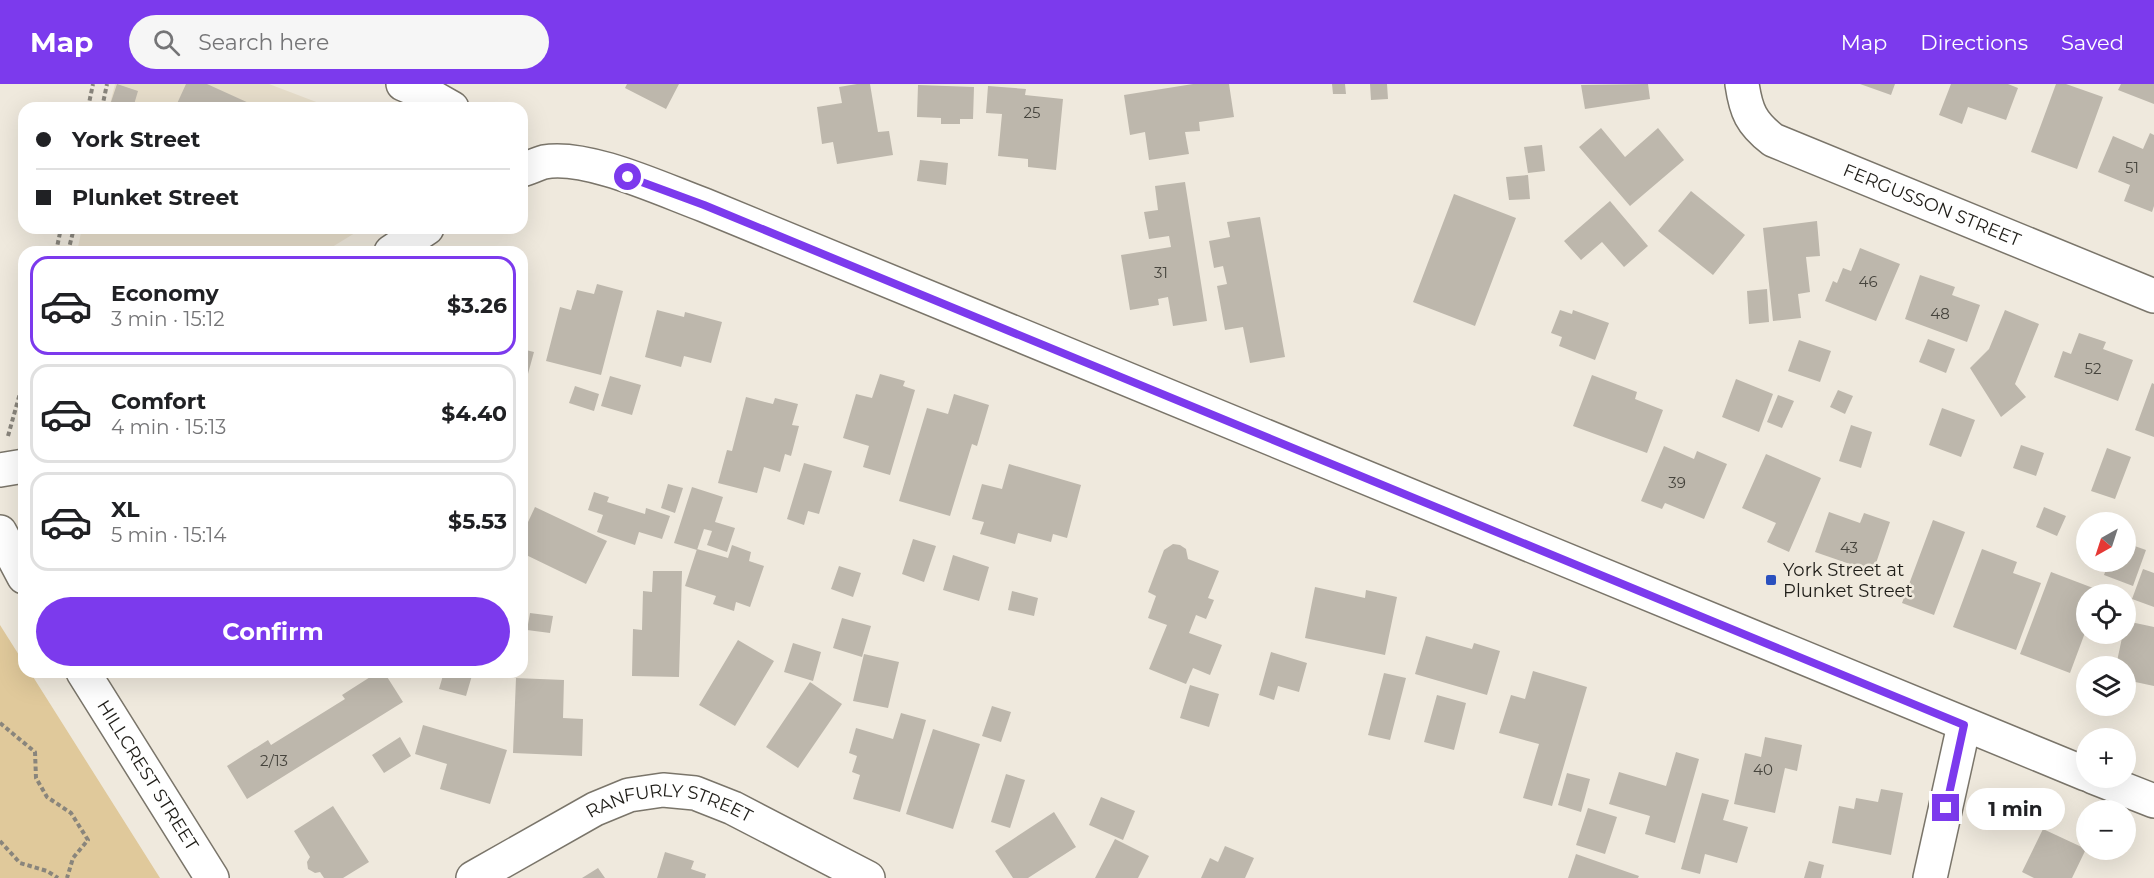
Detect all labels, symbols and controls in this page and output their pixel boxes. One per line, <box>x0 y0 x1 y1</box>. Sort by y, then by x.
search box <box>129 15 549 69</box>
text: Map <box>30 25 93 59</box>
icon: search <box>150 26 183 59</box>
text: Search here <box>198 29 329 56</box>
text: Map <box>1841 30 1887 55</box>
text: Directions <box>1920 30 2028 55</box>
text: Saved <box>2061 30 2124 55</box>
house number: 25 <box>1023 103 1041 122</box>
text: York Street <box>72 126 200 153</box>
house number: 51 <box>2125 158 2139 177</box>
street label: FERGUSSON STREET <box>1840 159 2025 252</box>
route start <box>614 163 641 190</box>
text: Plunket Street <box>72 184 239 211</box>
house number: 31 <box>1154 263 1168 282</box>
house number: 46 <box>1858 272 1878 291</box>
icon: car <box>39 279 93 333</box>
text: Economy <box>111 280 219 307</box>
text: $3.26 <box>447 292 507 319</box>
house number: 48 <box>1930 304 1950 323</box>
text: 3 min · 15:12 <box>111 307 225 331</box>
house number: 52 <box>2085 359 2101 378</box>
icon: car <box>39 387 93 441</box>
text: Comfort <box>111 388 206 415</box>
text: $4.40 <box>441 400 507 427</box>
text: 4 min · 15:13 <box>111 415 226 439</box>
house number: 39 <box>1668 473 1686 492</box>
icon: car <box>39 495 93 549</box>
text: XL <box>111 496 140 523</box>
text: $5.53 <box>448 508 507 535</box>
north arrow <box>2076 512 2136 572</box>
map controls <box>2076 512 2136 860</box>
text: 5 min · 15:14 <box>111 523 226 547</box>
house number: 43 <box>1840 538 1858 557</box>
place label: York Street at Plunket Street <box>1783 559 1913 602</box>
marker: York Street at Plunket Street <box>1764 573 1778 587</box>
button: locate <box>2076 584 2136 644</box>
button: Confirm <box>36 597 510 666</box>
button: layers <box>2076 656 2136 716</box>
street label: HILLCREST STREET <box>92 696 203 855</box>
button: + <box>2076 728 2136 788</box>
house number: 2/13 <box>260 751 288 770</box>
house number: 40 <box>1753 760 1773 779</box>
text: RANFURLY STREET <box>582 779 757 827</box>
callout: 1 min <box>1967 787 2066 829</box>
route end <box>1932 794 1959 821</box>
text: 1 min <box>1988 797 2043 821</box>
button: − <box>2076 800 2136 860</box>
street label: RANFURLY STREET <box>582 808 756 832</box>

